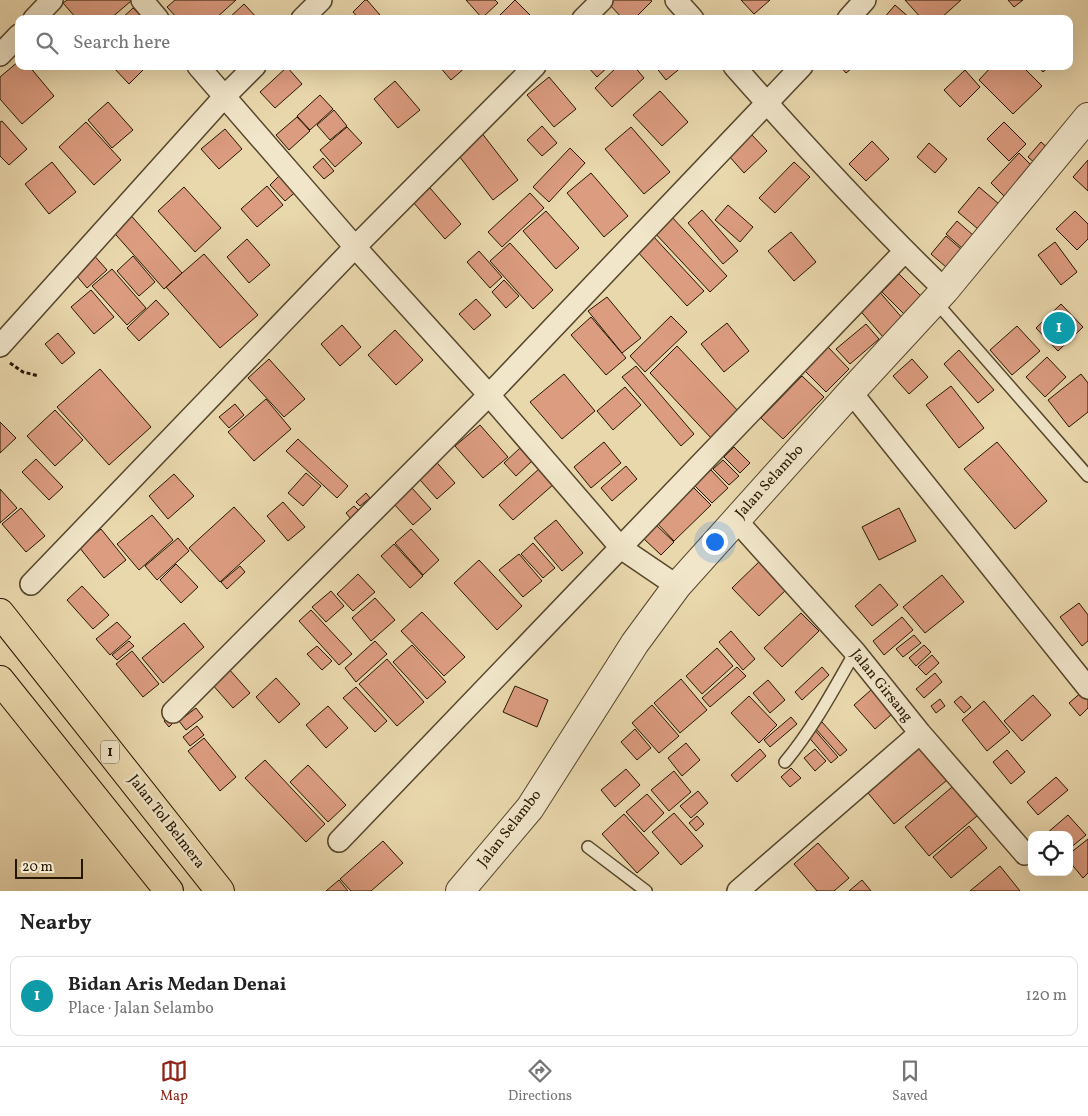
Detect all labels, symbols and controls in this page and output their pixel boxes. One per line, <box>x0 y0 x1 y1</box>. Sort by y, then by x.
search box <box>15 15 1073 70</box>
icon: search <box>33 29 61 57</box>
text: Search here <box>73 30 170 56</box>
pin: 1 <box>1043 309 1075 347</box>
street label: Jalan Selambo <box>731 440 809 524</box>
your location <box>702 529 728 555</box>
street label: Jalan Girsang <box>845 645 917 727</box>
road number: 1 <box>101 740 119 764</box>
street label: Jalan Tol Belmera <box>123 771 209 873</box>
street label: Jalan Selambo <box>473 786 547 872</box>
map controls <box>1028 831 1073 876</box>
button: locate <box>1028 831 1073 876</box>
scale bar <box>15 856 82 879</box>
text: 20 m <box>22 858 53 877</box>
text: Nearby <box>20 909 91 938</box>
text: Bidan Aris Medan Denai <box>68 972 286 998</box>
text: 1 <box>34 985 40 1007</box>
text: 120 m <box>1025 985 1067 1007</box>
text: Place · Jalan Selambo <box>68 998 214 1020</box>
tab: Map <box>160 1057 188 1106</box>
tab: Directions <box>508 1057 572 1106</box>
tab: Saved <box>892 1057 928 1106</box>

